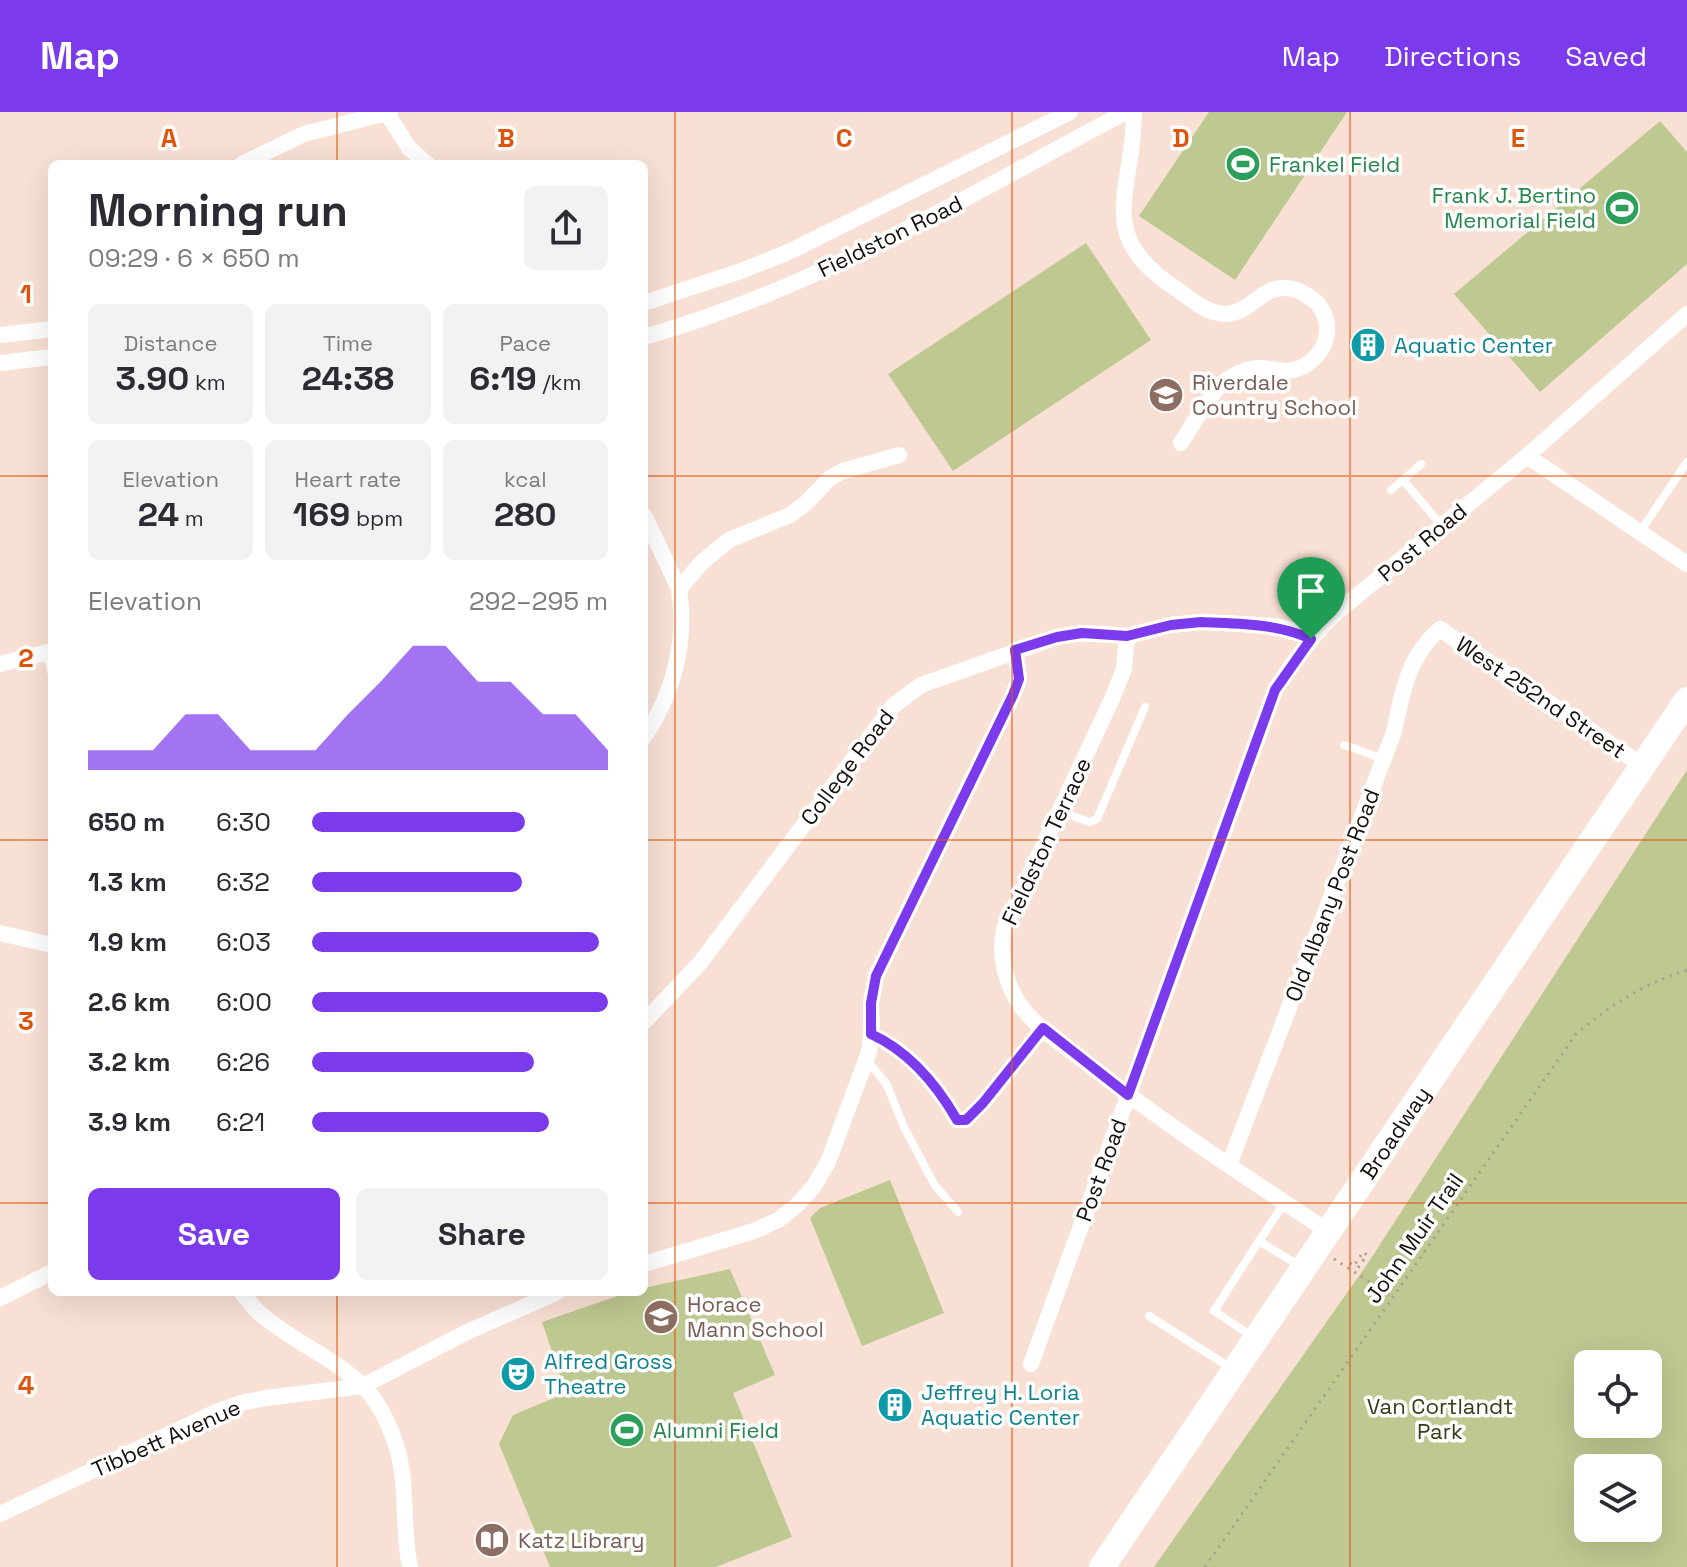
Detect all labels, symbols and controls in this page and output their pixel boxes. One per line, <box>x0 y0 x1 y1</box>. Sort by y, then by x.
text: Map <box>40 32 120 80</box>
text: Map <box>1282 38 1340 74</box>
text: Directions <box>1384 38 1521 74</box>
text: Saved <box>1565 38 1647 74</box>
text: A <box>161 121 178 155</box>
text: B <box>497 121 515 155</box>
text: C <box>836 121 852 155</box>
text: D <box>1172 121 1190 155</box>
text: E <box>1511 121 1525 155</box>
sports icon: Frankel Field <box>1224 145 1262 183</box>
place label: Frankel Field <box>1269 150 1400 178</box>
place label: Frank J. Bertino Memorial Field <box>1432 181 1596 234</box>
text: Morning run <box>88 183 348 239</box>
button: share <box>524 186 608 270</box>
street label: Fieldston Road <box>813 189 967 283</box>
sports icon: Frank J. Bertino Memorial Field <box>1603 189 1641 227</box>
text: 09:29 · 6 × 650 m <box>88 241 300 275</box>
text: 1 <box>20 277 32 311</box>
building icon: Aquatic Center <box>1349 326 1387 364</box>
text: Distance <box>124 329 218 357</box>
text: Time <box>323 329 373 357</box>
text: Pace <box>500 329 551 357</box>
place label: Aquatic Center <box>1394 331 1553 359</box>
text: 3.90 <box>116 357 189 400</box>
text: 24:38 <box>302 357 394 400</box>
text: 6:19 <box>469 357 537 400</box>
text: km <box>189 368 226 396</box>
text: /km <box>537 368 581 396</box>
place label: Riverdale Country School <box>1192 368 1357 421</box>
school or university icon: Riverdale Country School <box>1147 376 1185 414</box>
text: Elevation <box>122 465 219 493</box>
text: Heart rate <box>295 465 401 493</box>
text: kcal <box>504 465 547 493</box>
text: 24 <box>138 493 179 536</box>
text: 169 <box>293 493 350 536</box>
text: 280 <box>494 493 557 536</box>
street label: Post Road <box>1372 497 1472 587</box>
text: m <box>179 504 204 532</box>
text: bpm <box>350 504 403 532</box>
pin <box>1277 557 1345 639</box>
icon: arrive <box>1289 569 1333 613</box>
text: Elevation <box>88 584 202 618</box>
text: 292–295 m <box>469 584 608 618</box>
street label: West 252nd Street <box>1451 630 1631 764</box>
text: 2 <box>18 641 34 675</box>
street label: College Road <box>794 703 900 831</box>
street label: Fieldston Terrace <box>995 753 1097 929</box>
street label: Old Albany Post Road <box>1278 785 1386 1005</box>
text: 650 m <box>88 805 165 839</box>
text: 6:30 <box>216 805 271 839</box>
text: 1.3 km <box>88 865 167 899</box>
text: 6:32 <box>216 865 270 899</box>
text: 1.9 km <box>88 925 167 959</box>
text: 6:03 <box>216 925 271 959</box>
text: 2.6 km <box>88 985 170 1019</box>
text: 6:00 <box>216 985 272 1019</box>
text: 3 <box>18 1004 34 1038</box>
text: 3.2 km <box>88 1045 170 1079</box>
text: 6:26 <box>216 1045 270 1079</box>
street label: Broadway <box>1354 1081 1436 1184</box>
text: 3.9 km <box>88 1105 171 1139</box>
text: 6:21 <box>216 1105 265 1139</box>
street label: Post Road <box>1069 1115 1133 1225</box>
street label: John Muir Trail <box>1359 1167 1469 1309</box>
button: Save <box>88 1188 340 1280</box>
button: Share <box>356 1188 608 1280</box>
place label: Horace Mann School <box>687 1290 824 1343</box>
school or university icon: Horace Mann School <box>642 1298 680 1336</box>
place label: Alfred Gross Theatre <box>544 1347 673 1400</box>
map controls <box>1574 1350 1662 1542</box>
button: locate <box>1574 1350 1662 1438</box>
theatre icon: Alfred Gross Theatre <box>499 1355 537 1393</box>
text: 4 <box>18 1368 34 1402</box>
place label: Jeffrey H. Loria Aquatic Center <box>921 1378 1080 1431</box>
building icon: Jeffrey H. Loria Aquatic Center <box>876 1386 914 1424</box>
park label: Van Cortlandt Park <box>1367 1392 1513 1445</box>
street label: Tibbett Avenue <box>87 1393 245 1483</box>
sports icon: Alumni Field <box>608 1411 646 1449</box>
place label: Alumni Field <box>653 1416 779 1444</box>
button: layers <box>1574 1454 1662 1542</box>
library icon: Katz Library <box>473 1521 511 1559</box>
place label: Katz Library <box>518 1526 645 1554</box>

